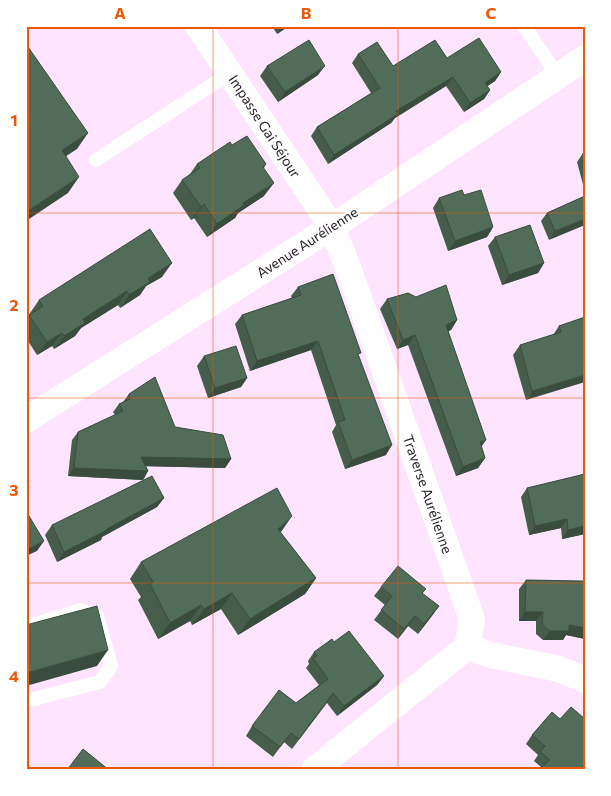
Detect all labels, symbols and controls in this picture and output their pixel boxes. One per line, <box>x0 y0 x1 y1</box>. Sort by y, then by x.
text: A <box>114 3 126 22</box>
text: B <box>301 3 312 22</box>
text: C <box>486 3 497 22</box>
street label: Impasse Gai Séjour <box>225 71 305 181</box>
text: 1 <box>10 110 18 129</box>
street label: Avenue Aurélienne <box>253 203 361 281</box>
text: 2 <box>9 295 19 314</box>
street label: Traverse Aurélienne <box>400 432 456 556</box>
text: 3 <box>9 480 19 499</box>
text: 4 <box>9 666 19 685</box>

